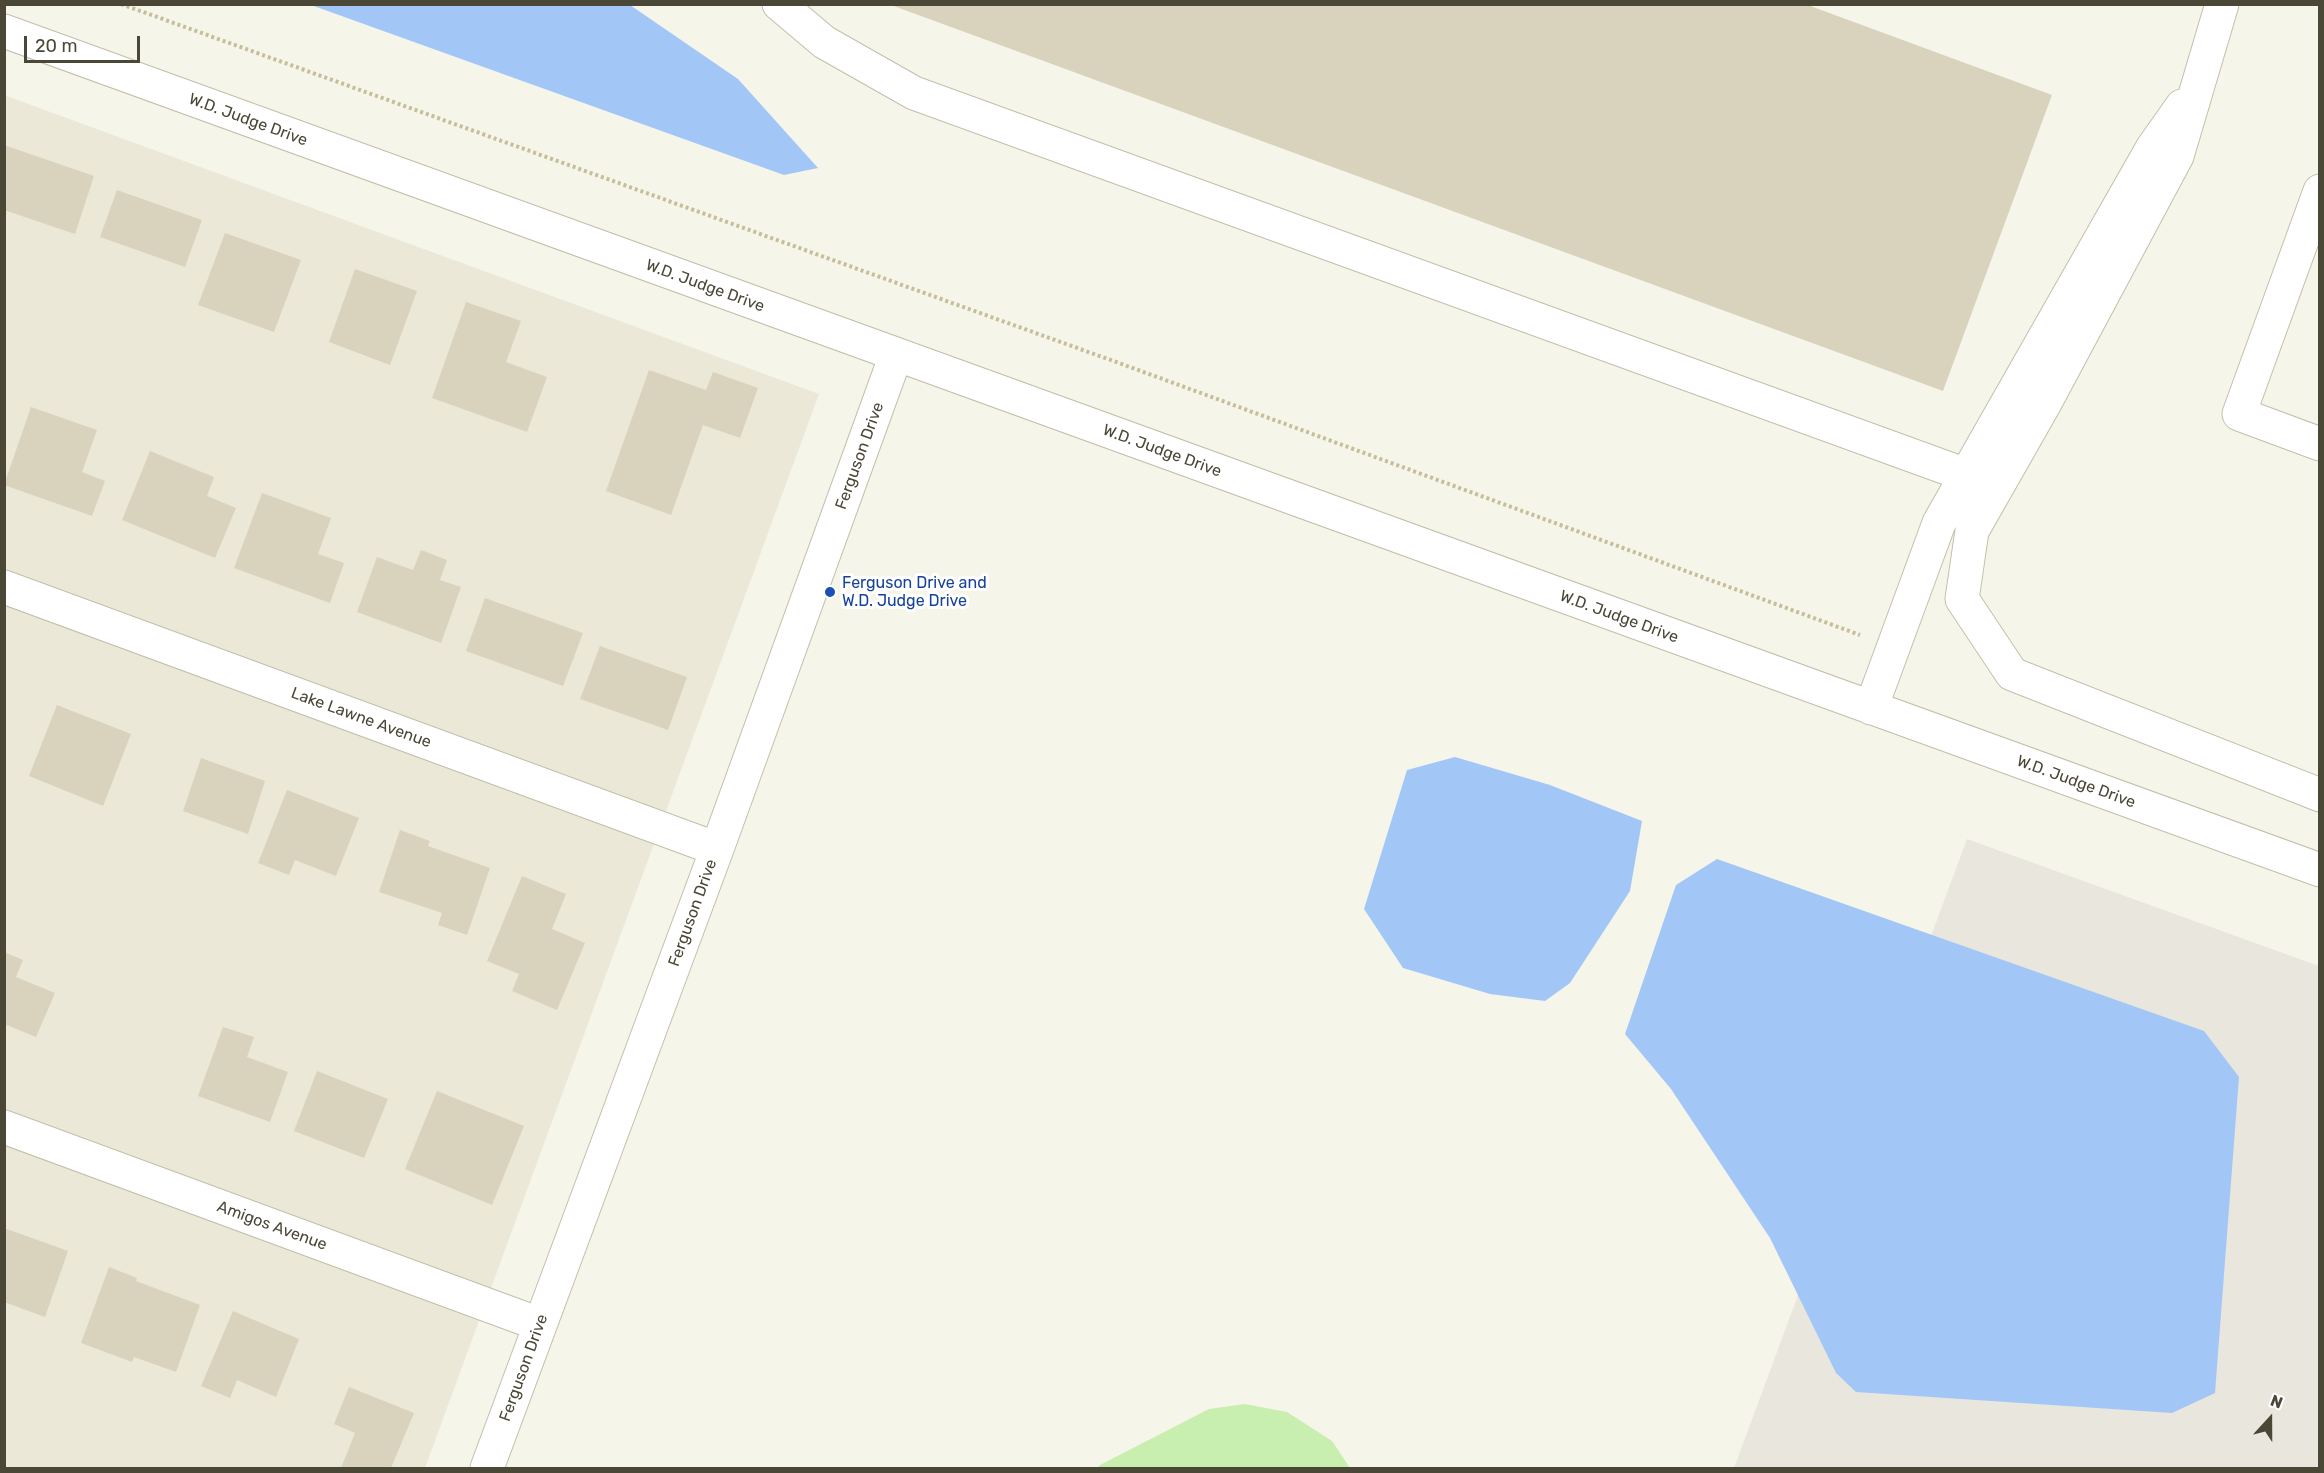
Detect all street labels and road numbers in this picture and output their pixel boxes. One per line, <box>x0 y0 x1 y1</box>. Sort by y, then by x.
street label: W.D. Judge Drive <box>186 90 310 150</box>
street label: W.D. Judge Drive <box>643 256 767 316</box>
street label: Ferguson Drive <box>832 400 888 512</box>
street label: W.D. Judge Drive <box>1100 421 1224 481</box>
street label: W.D. Judge Drive <box>1557 587 1681 647</box>
street label: Lake Lawne Avenue <box>288 684 434 752</box>
street label: W.D. Judge Drive <box>2014 752 2138 812</box>
street label: Ferguson Drive <box>665 857 721 969</box>
street label: Amigos Avenue <box>214 1197 330 1255</box>
street label: Ferguson Drive <box>496 1312 552 1424</box>

